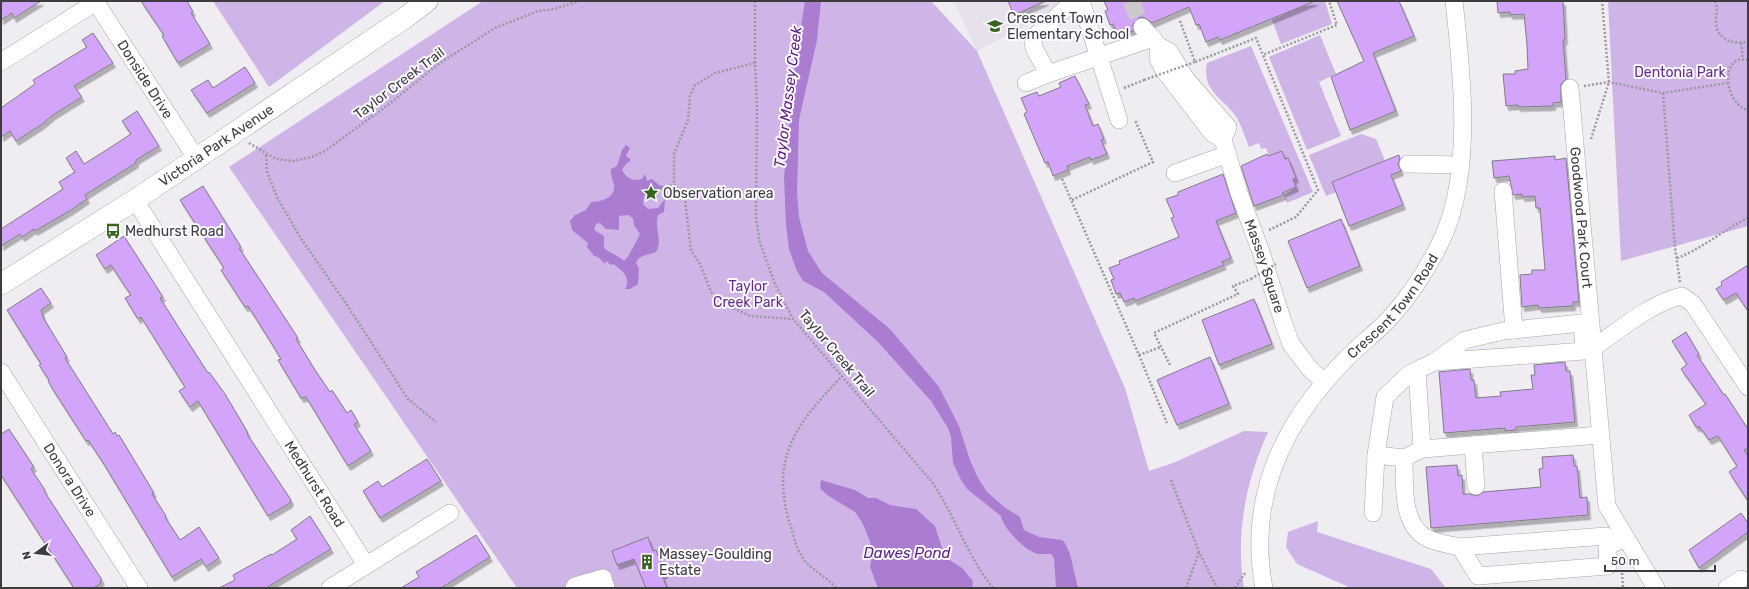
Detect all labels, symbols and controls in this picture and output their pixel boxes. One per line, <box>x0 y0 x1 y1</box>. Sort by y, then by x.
place label: Crescent Town Elementary School <box>1007 10 1129 43</box>
school or university icon: Crescent Town Elementary School <box>986 17 1004 35</box>
water label: Taylor Massey Creek <box>770 25 806 169</box>
street label: Donside Drive <box>113 37 176 122</box>
street label: Taylor Creek Trail <box>351 44 448 123</box>
park label: Dentonia Park <box>1634 64 1727 81</box>
street label: Victoria Park Avenue <box>156 101 277 190</box>
street label: Goodwood Park Court <box>1566 146 1596 290</box>
place icon: Observation area <box>642 184 660 202</box>
place label: Observation area <box>663 185 774 202</box>
street label: Massey Square <box>1241 217 1288 315</box>
bus stop icon: Medhurst Road <box>104 222 122 240</box>
place label: Medhurst Road <box>125 223 224 240</box>
street label: Crescent Town Road <box>1344 251 1442 362</box>
park label: Taylor Creek Park <box>713 278 784 311</box>
street label: Taylor Creek Trail <box>795 306 878 401</box>
street label: Medhurst Road <box>281 438 348 531</box>
street label: Donora Drive <box>40 440 99 520</box>
north arrow <box>16 533 56 573</box>
water label: Dawes Pond <box>864 544 952 562</box>
place label: Massey-Goulding Estate <box>659 546 772 579</box>
scale bar <box>1605 547 1715 573</box>
text: N <box>19 550 34 561</box>
building icon: Massey-Goulding Estate <box>638 553 656 571</box>
text: 50 m <box>1611 554 1639 568</box>

